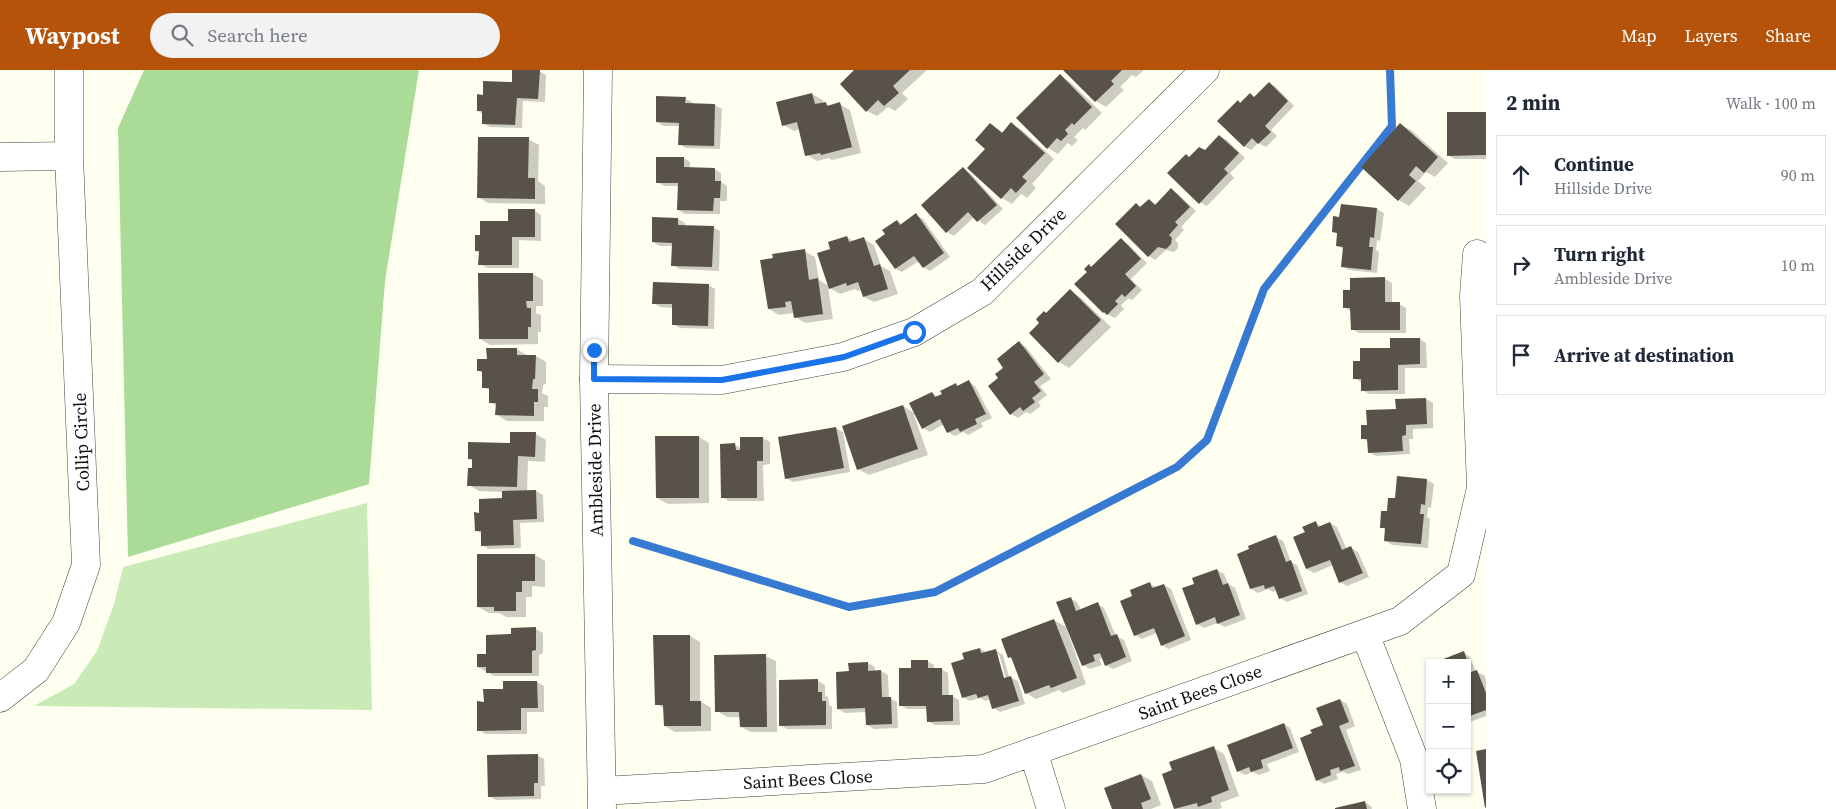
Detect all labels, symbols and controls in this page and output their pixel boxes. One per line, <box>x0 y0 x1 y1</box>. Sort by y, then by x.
search box <box>150 13 500 58</box>
text: Waypost <box>25 19 120 52</box>
icon: search <box>168 21 196 49</box>
text: Search here <box>208 22 308 48</box>
text: Map <box>1621 23 1656 48</box>
text: Layers <box>1684 23 1737 48</box>
text: Share <box>1765 23 1811 48</box>
text: 2 min <box>1506 88 1561 117</box>
text: Walk · 100 m <box>1726 92 1816 114</box>
text: Continue <box>1554 151 1634 177</box>
icon: ahead <box>1507 161 1535 189</box>
text: 90 m <box>1781 164 1815 186</box>
text: Hillside Drive <box>1554 177 1652 199</box>
street label: Hillside Drive <box>975 202 1071 296</box>
text: Turn right <box>1554 241 1645 267</box>
icon: right <box>1507 251 1535 279</box>
text: 10 m <box>1781 254 1815 276</box>
text: Ambleside Drive <box>1554 267 1672 289</box>
route start <box>903 321 926 344</box>
route end <box>583 339 606 362</box>
icon: arrive <box>1507 341 1535 369</box>
text: Arrive at destination <box>1554 342 1734 368</box>
street label: Collip Circle <box>67 392 95 492</box>
street label: Ambleside Drive <box>581 403 609 537</box>
street label: Saint Bees Close <box>1135 658 1265 726</box>
map controls <box>1426 659 1471 794</box>
button: + <box>1426 659 1471 704</box>
button: − <box>1426 704 1471 749</box>
button: locate <box>1426 749 1471 794</box>
street label: Saint Bees Close <box>742 763 874 795</box>

